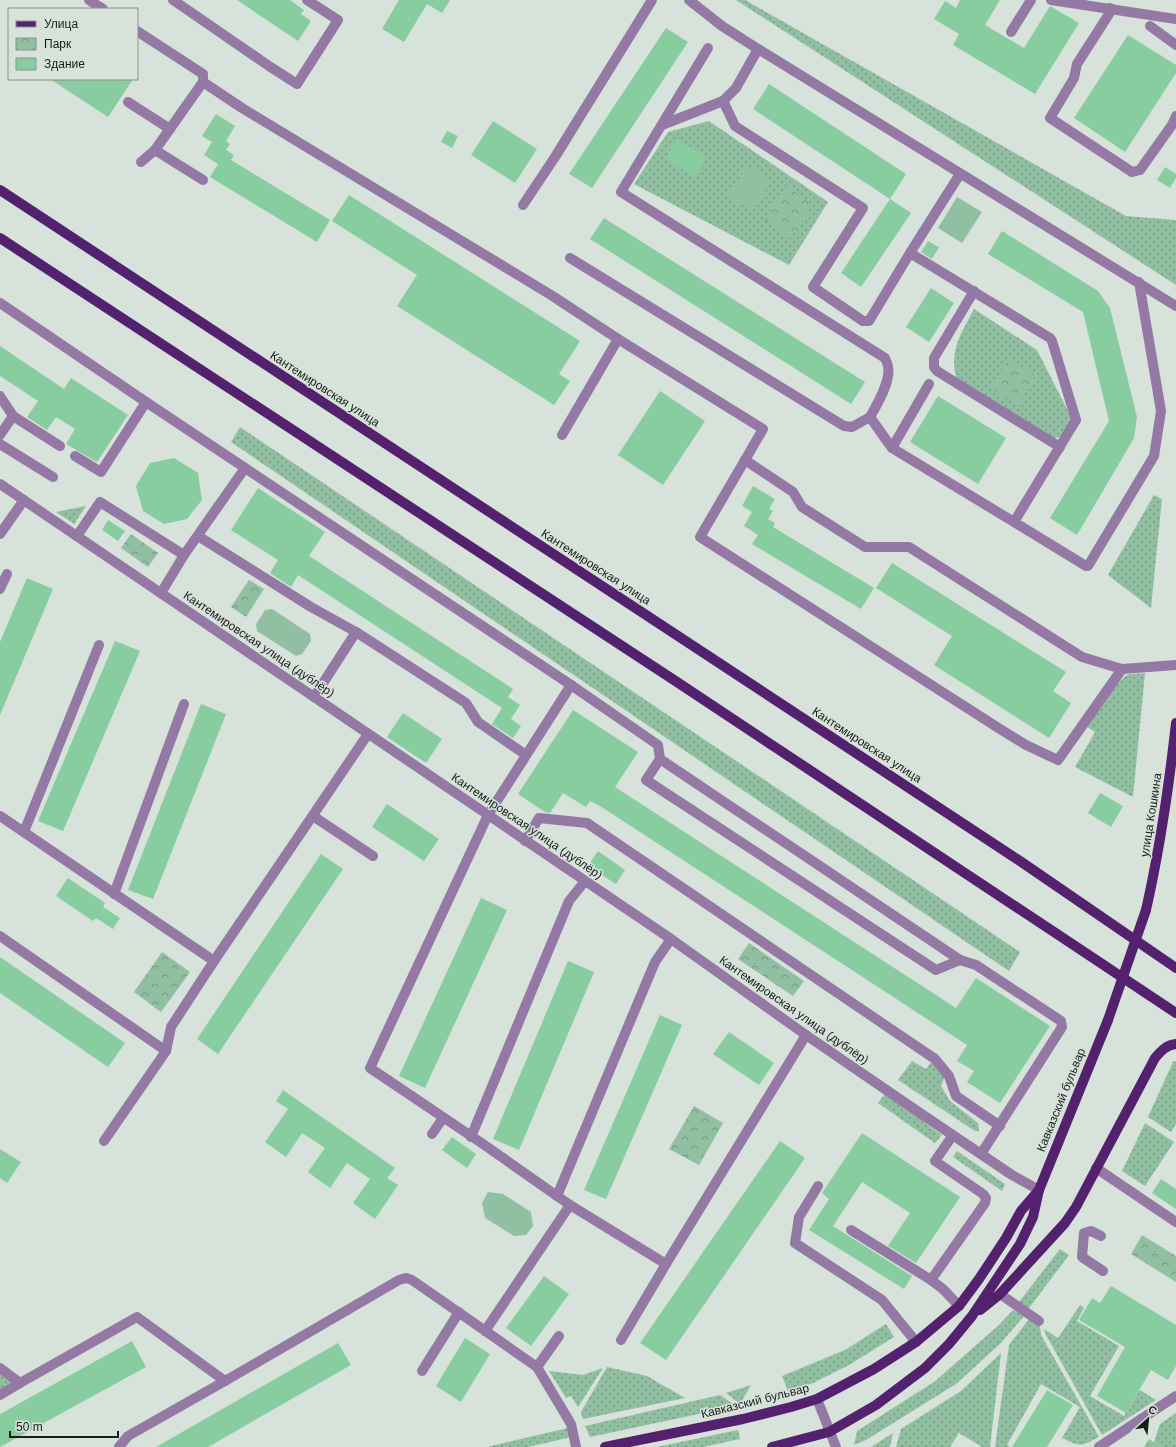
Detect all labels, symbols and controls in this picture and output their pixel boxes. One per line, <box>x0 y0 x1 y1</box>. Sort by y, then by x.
legend <box>8 8 138 80</box>
text: Улица <box>44 17 78 31</box>
text: Парк <box>44 37 72 51</box>
text: Здание <box>44 57 85 71</box>
street label: Кантемировская улица <box>268 348 383 430</box>
street label: Кантемировская улица <box>539 526 654 608</box>
street label: Кантемировская улица (дублёр) <box>181 588 337 700</box>
street label: Кантемировская улица <box>810 704 925 786</box>
street label: Кантемировская улица (дублёр) <box>449 770 605 882</box>
street label: улица Кошкина <box>1137 772 1165 858</box>
street label: Кантемировская улица (дублёр) <box>717 953 871 1067</box>
street label: Кавказский бульвар <box>1034 1046 1088 1154</box>
street label: Кавказский бульвар <box>700 1381 811 1421</box>
north arrow <box>1128 1399 1168 1439</box>
text: С <box>1146 1403 1159 1417</box>
scale bar <box>10 1413 118 1439</box>
text: 50 m <box>16 1420 43 1434</box>

